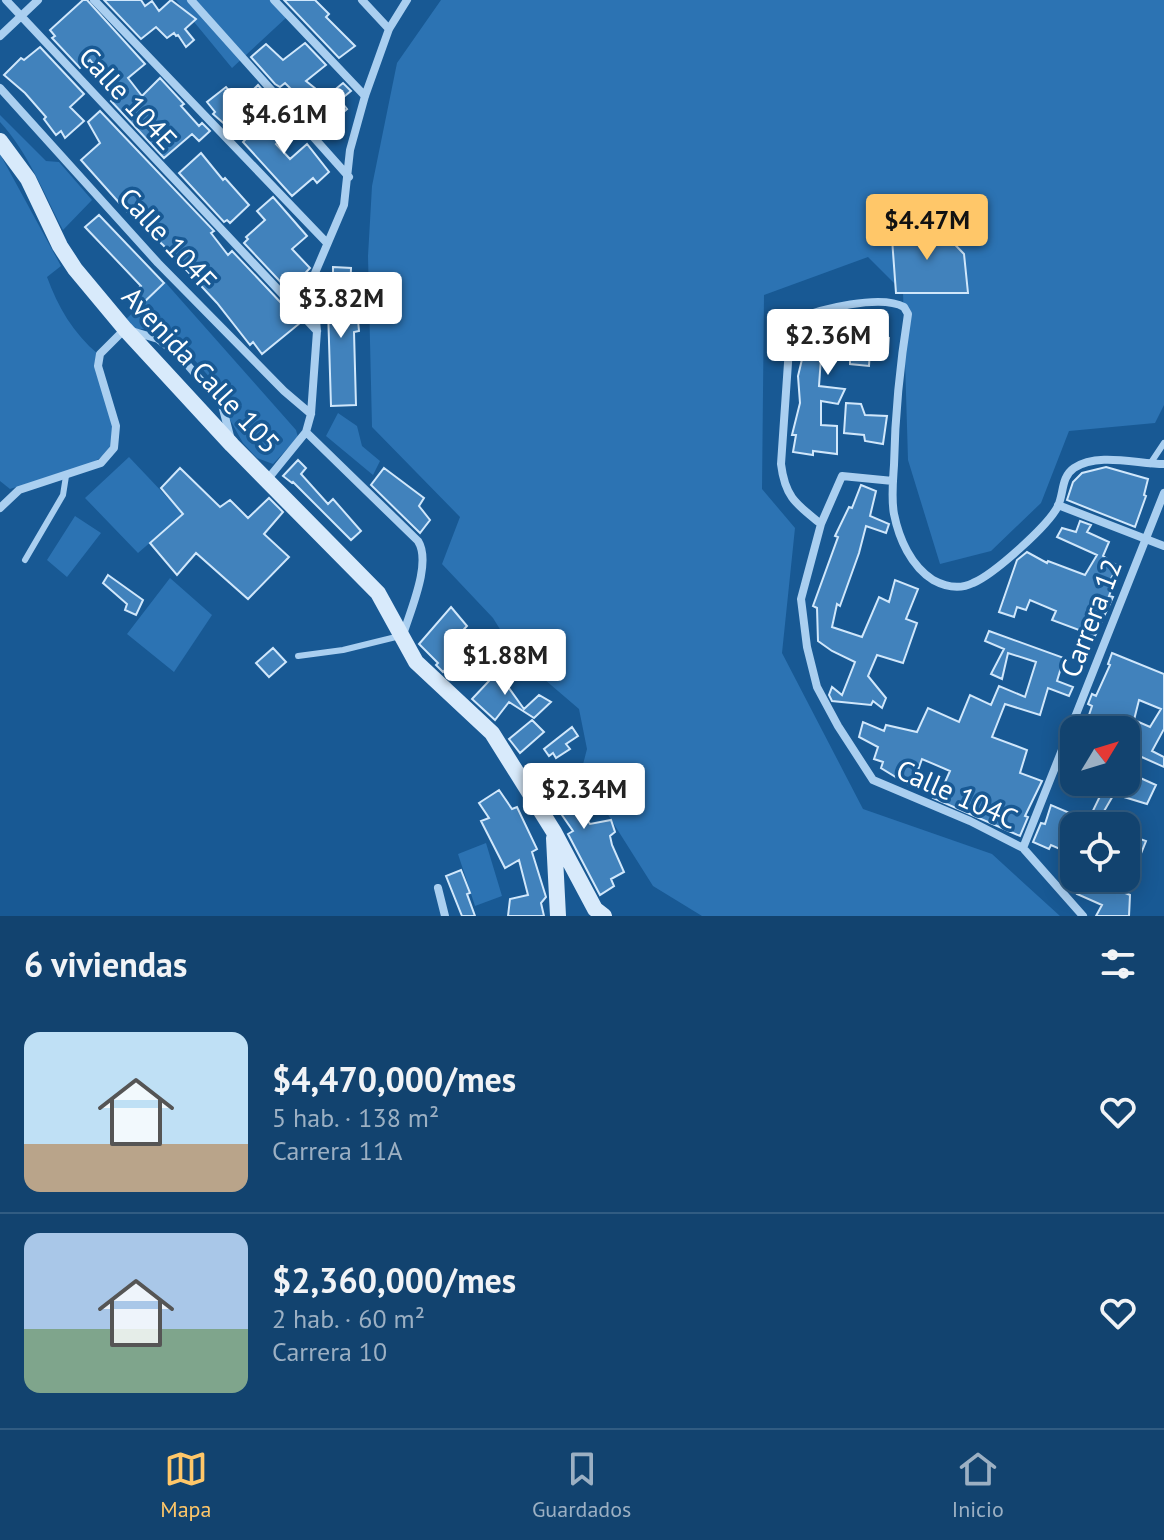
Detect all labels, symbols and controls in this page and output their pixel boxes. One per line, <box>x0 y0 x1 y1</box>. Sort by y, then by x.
street label: Calle 104E <box>71 38 186 157</box>
pin: $4.61M <box>219 88 349 156</box>
text: $4.61M <box>241 97 327 130</box>
street label: Calle 104F <box>111 179 225 298</box>
pin: $4.47M <box>862 194 992 262</box>
text: $4.47M <box>884 203 970 236</box>
pin: $3.82M <box>276 272 406 340</box>
street label: Avenida Calle 105 <box>114 278 288 461</box>
text: $3.82M <box>298 281 384 314</box>
pin: $2.36M <box>763 309 893 377</box>
text: $2.36M <box>785 318 871 351</box>
street label: Carrera 12 <box>1051 553 1130 682</box>
pin: $1.88M <box>440 629 570 697</box>
text: $1.88M <box>462 638 548 671</box>
north arrow <box>1060 716 1140 796</box>
map controls <box>1060 716 1140 892</box>
street label: Calle 104C <box>891 750 1024 837</box>
pin: $2.34M <box>519 763 649 831</box>
text: $2.34M <box>541 772 627 805</box>
button: locate <box>1060 812 1140 892</box>
text: 6 viviendas <box>24 942 187 986</box>
icon: filters <box>1096 942 1140 986</box>
text: $4,470,000/mes <box>272 1057 516 1101</box>
icon: home <box>88 1064 184 1160</box>
icon: heart <box>1096 1090 1140 1134</box>
text: 5 hab. · 138 m² <box>272 1101 439 1134</box>
text: Carrera 11A <box>272 1134 402 1167</box>
text: $2,360,000/mes <box>272 1258 516 1302</box>
icon: home <box>88 1265 184 1361</box>
icon: heart <box>1096 1291 1140 1335</box>
text: 2 hab. · 60 m² <box>272 1302 425 1335</box>
text: Carrera 10 <box>272 1335 387 1368</box>
tab: Mapa <box>160 1447 211 1523</box>
tab: Guardados <box>532 1447 631 1523</box>
tab: Inicio <box>952 1447 1004 1523</box>

